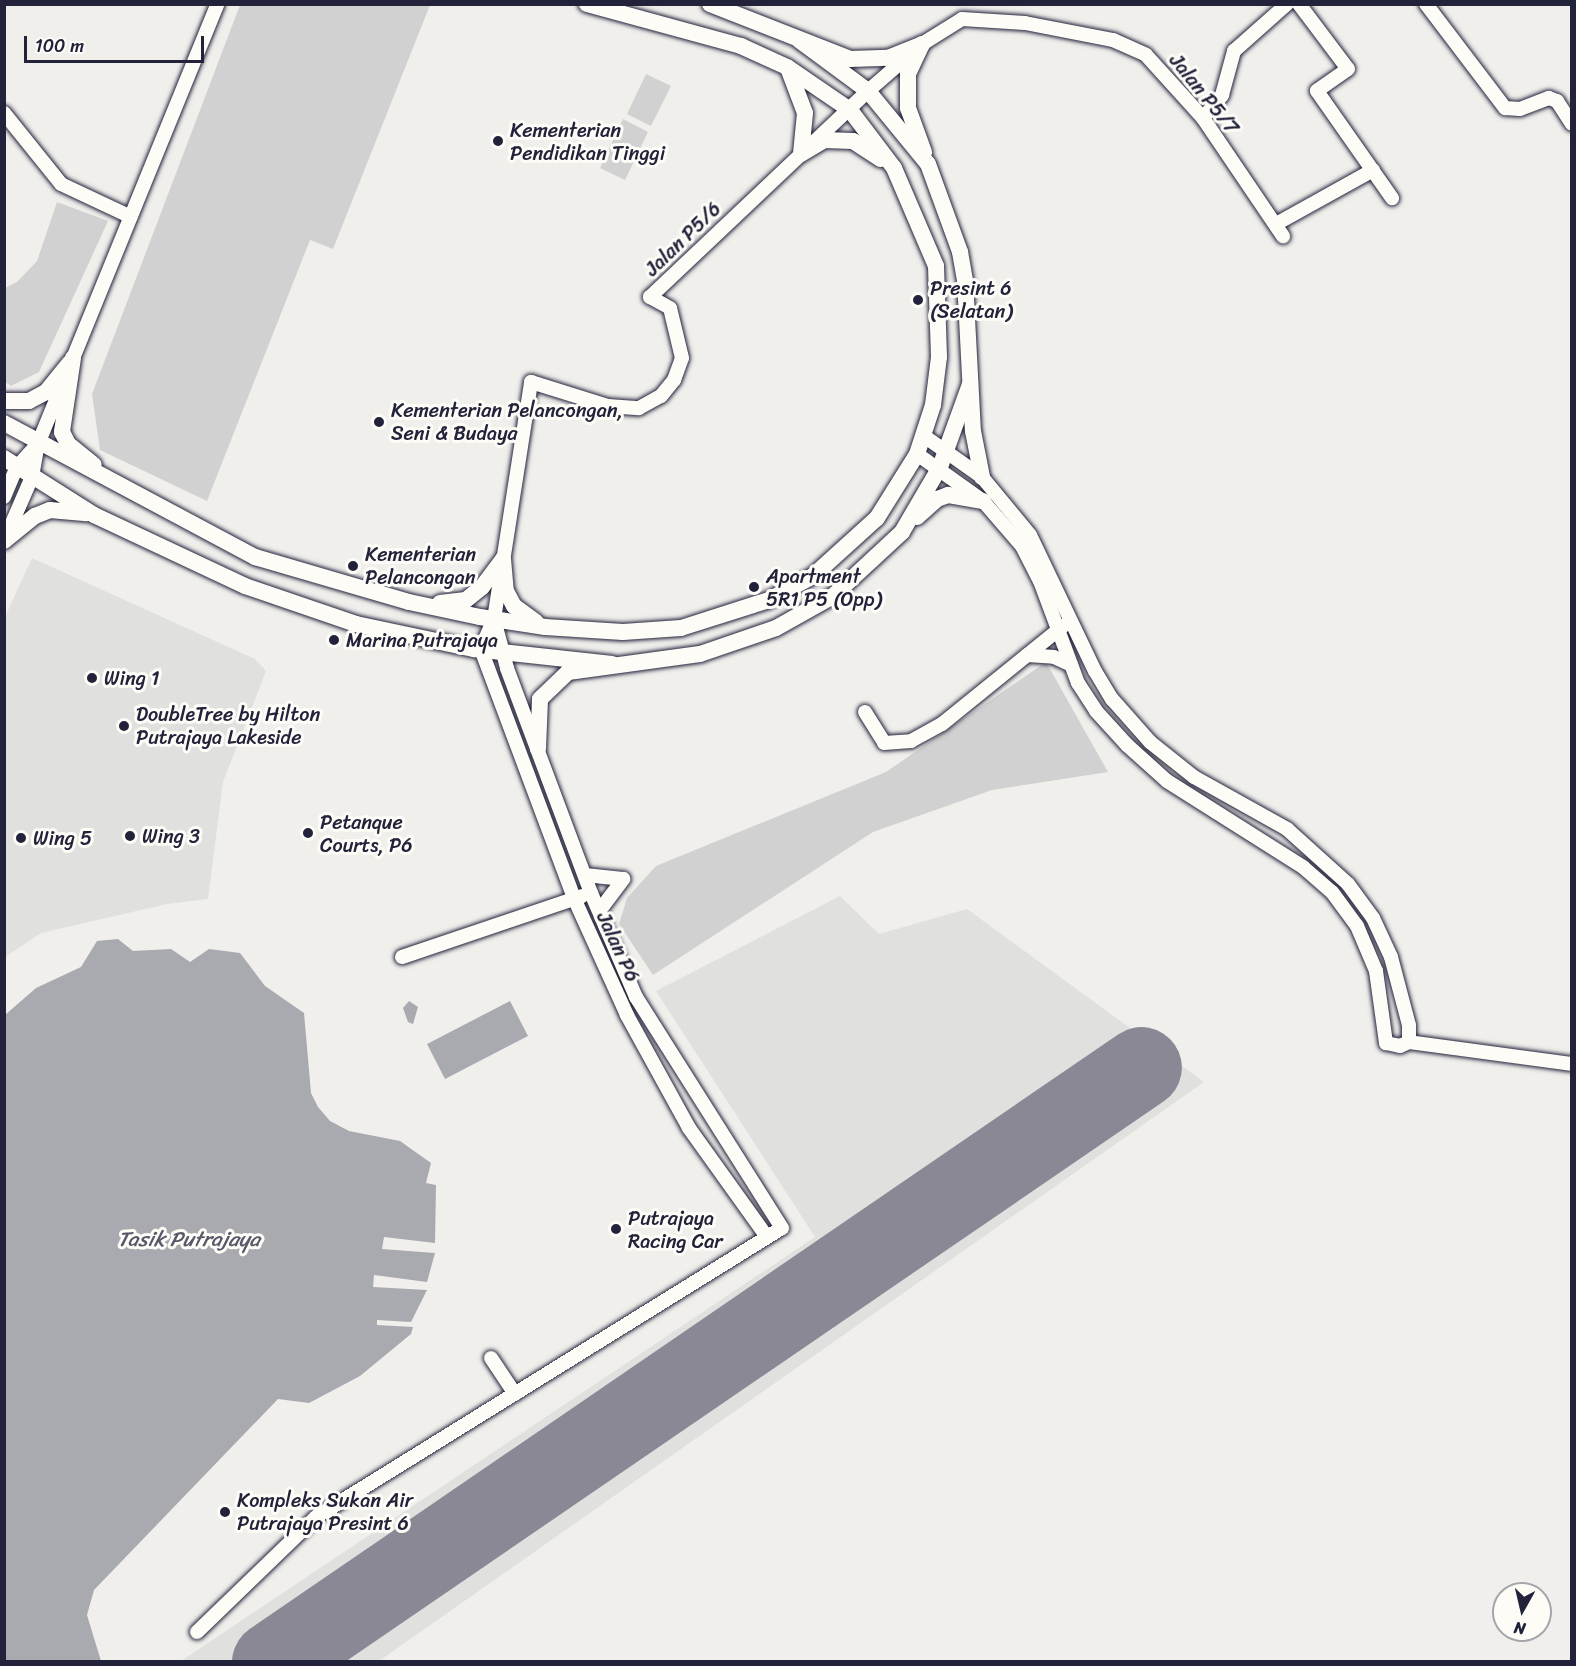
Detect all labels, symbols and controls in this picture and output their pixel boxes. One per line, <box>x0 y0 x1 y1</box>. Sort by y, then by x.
scale bar <box>27 24 207 62</box>
text: 100 m <box>35 30 84 62</box>
street label: Jalan P5/7 <box>1164 49 1244 139</box>
place label: Kementerian Pendidikan Tinggi <box>510 118 665 165</box>
marker: Kementerian Pendidikan Tinggi <box>491 134 505 148</box>
street label: Jalan P5/6 <box>640 197 726 281</box>
place label: Presint 6 (Selatan) <box>930 276 1012 323</box>
marker: Presint 6 (Selatan) <box>911 293 925 307</box>
place label: Kementerian Pelancongan, Seni & Budaya <box>391 398 623 445</box>
marker: Kementerian Pelancongan, Seni & Budaya <box>372 415 386 429</box>
place label: Kementerian Pelancongan <box>365 542 476 589</box>
marker: Kementerian Pelancongan <box>346 559 360 573</box>
place label: Apartment 5R1 P5 (Opp) <box>766 564 882 611</box>
marker: Apartment 5R1 P5 (Opp) <box>747 580 761 594</box>
place label: Marina Putrajaya <box>346 628 498 652</box>
marker: Marina Putrajaya <box>327 633 341 647</box>
place label: Wing 1 <box>104 666 160 690</box>
marker: Wing 1 <box>85 671 99 685</box>
place label: DoubleTree by Hilton Putrajaya Lakeside <box>136 702 320 749</box>
marker: DoubleTree by Hilton Putrajaya Lakeside <box>117 719 131 733</box>
place label: Petanque Courts, P6 <box>320 810 413 857</box>
place label: Wing 3 <box>142 824 200 848</box>
place label: Wing 5 <box>33 826 92 850</box>
marker: Petanque Courts, P6 <box>301 826 315 840</box>
marker: Wing 3 <box>123 829 137 843</box>
marker: Wing 5 <box>14 831 28 845</box>
street label: Jalan P6 <box>591 908 645 986</box>
place label: Putrajaya Racing Car <box>628 1206 722 1253</box>
marker: Putrajaya Racing Car <box>609 1222 623 1236</box>
water label: Tasik Putrajaya <box>118 1226 260 1252</box>
place label: Kompleks Sukan Air Putrajaya Presint 6 <box>237 1488 413 1535</box>
marker: Kompleks Sukan Air Putrajaya Presint 6 <box>218 1505 232 1519</box>
north arrow <box>1492 1582 1552 1642</box>
text: N <box>1512 1613 1527 1643</box>

